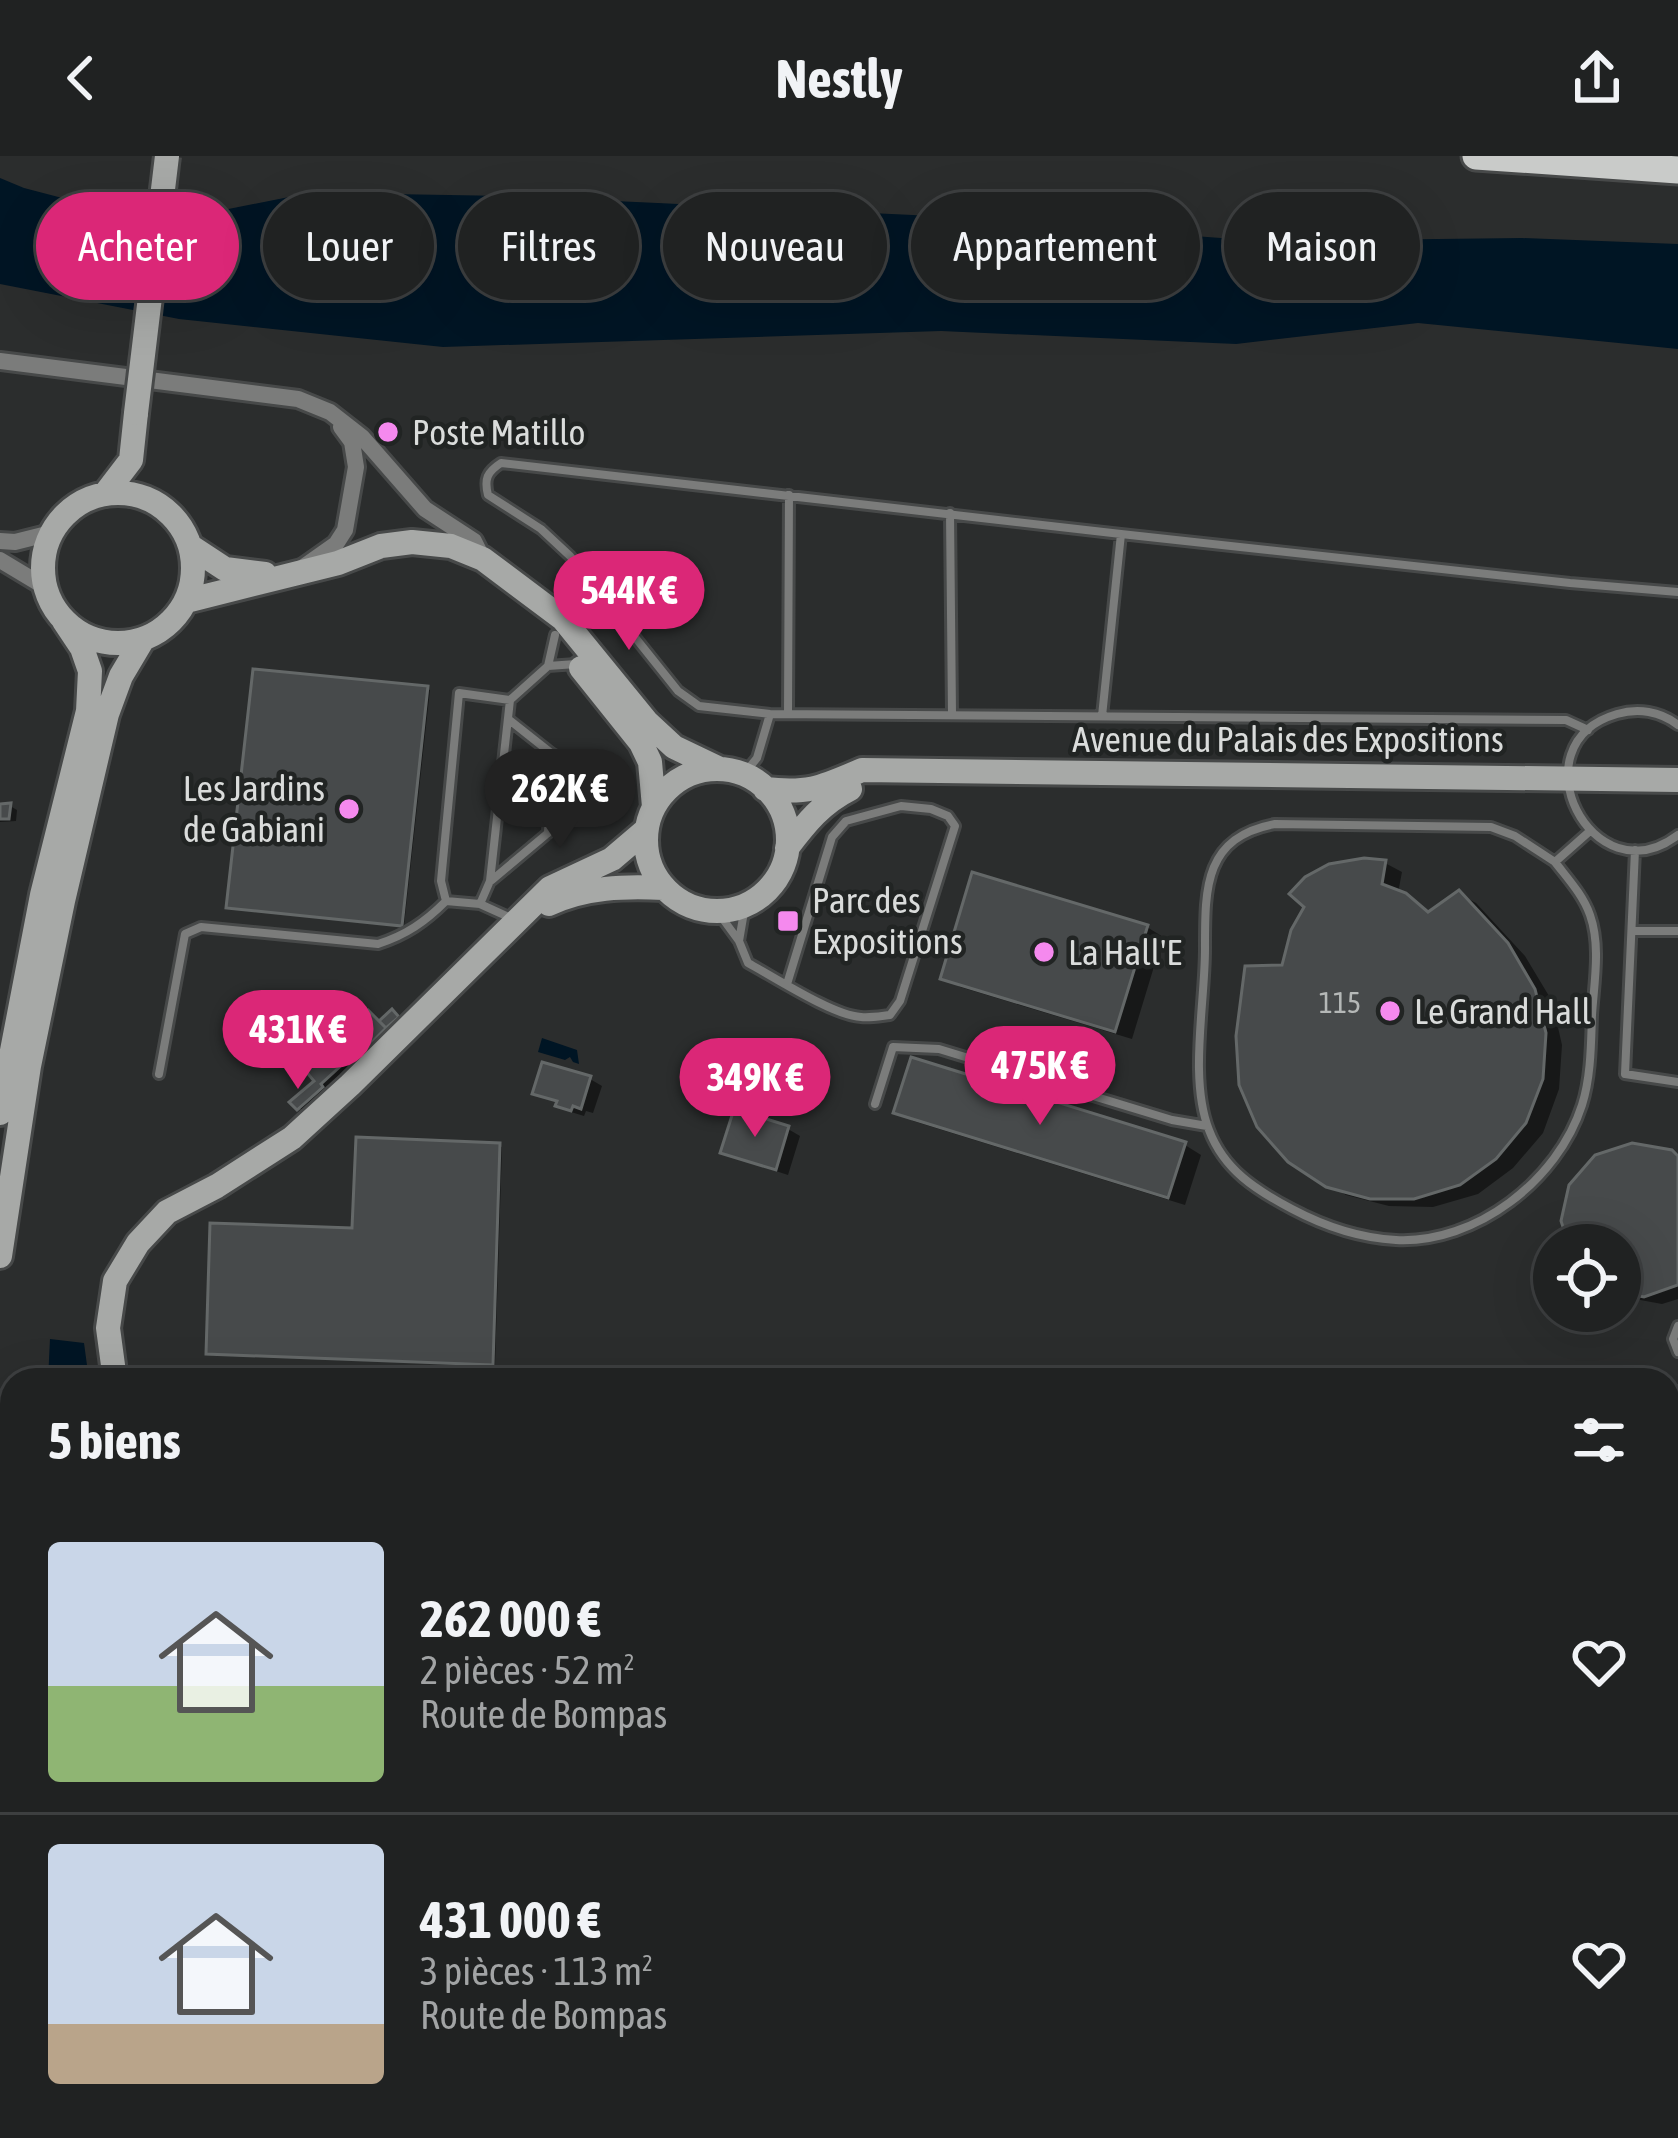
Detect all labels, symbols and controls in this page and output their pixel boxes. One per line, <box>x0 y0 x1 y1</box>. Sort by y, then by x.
icon: back <box>48 45 114 111</box>
icon: share <box>1564 45 1630 111</box>
text: Nestly <box>775 48 903 109</box>
chip: Acheter <box>36 192 239 300</box>
chip: Louer <box>263 192 434 300</box>
chip: Filtres <box>458 192 639 300</box>
chip: Nouveau <box>663 192 887 300</box>
chip: Appartement <box>911 192 1200 300</box>
chip: Maison <box>1224 192 1420 300</box>
place label: Poste Matillo <box>412 411 585 453</box>
marker: Poste Matillo <box>375 419 401 445</box>
pin: 544K € <box>531 551 727 653</box>
text: 544K € <box>581 568 678 612</box>
street label: Avenue du Palais des Expositions <box>1072 718 1504 760</box>
pin: 262K € <box>462 749 658 851</box>
text: 262K € <box>512 766 609 810</box>
place label: Les Jardins de Gabiani <box>183 767 325 850</box>
marker: Les Jardins de Gabiani <box>336 796 362 822</box>
place label: Parc des Expositions <box>812 879 963 962</box>
marker: Parc des Expositions <box>775 908 801 934</box>
place label: La Hall'E <box>1068 931 1182 973</box>
marker: La Hall'E <box>1031 939 1057 965</box>
house number: 115 <box>1319 985 1361 1019</box>
pin: 431K € <box>200 990 396 1092</box>
place label: Le Grand Hall <box>1414 990 1592 1032</box>
marker: Le Grand Hall <box>1377 998 1403 1024</box>
text: 431K € <box>250 1007 347 1051</box>
pin: 475K € <box>942 1026 1138 1128</box>
pin: 349K € <box>657 1038 853 1140</box>
text: 475K € <box>992 1043 1089 1087</box>
text: 349K € <box>707 1055 804 1099</box>
map controls <box>1533 1224 1641 1332</box>
button: locate <box>1533 1224 1641 1332</box>
icon: filters <box>1566 1407 1632 1473</box>
text: 5 biens <box>48 1411 181 1470</box>
text: 262 000 € <box>420 1589 601 1648</box>
icon: home <box>144 1590 288 1734</box>
icon: heart <box>1566 1629 1632 1695</box>
text: 2 pièces · 52 m² <box>420 1648 635 1692</box>
text: Route de Bompas <box>420 1692 667 1736</box>
text: 431 000 € <box>420 1890 601 1949</box>
icon: home <box>144 1892 288 2036</box>
icon: heart <box>1566 1931 1632 1997</box>
text: 3 pièces · 113 m² <box>420 1949 653 1993</box>
text: Route de Bompas <box>420 1993 667 2037</box>

